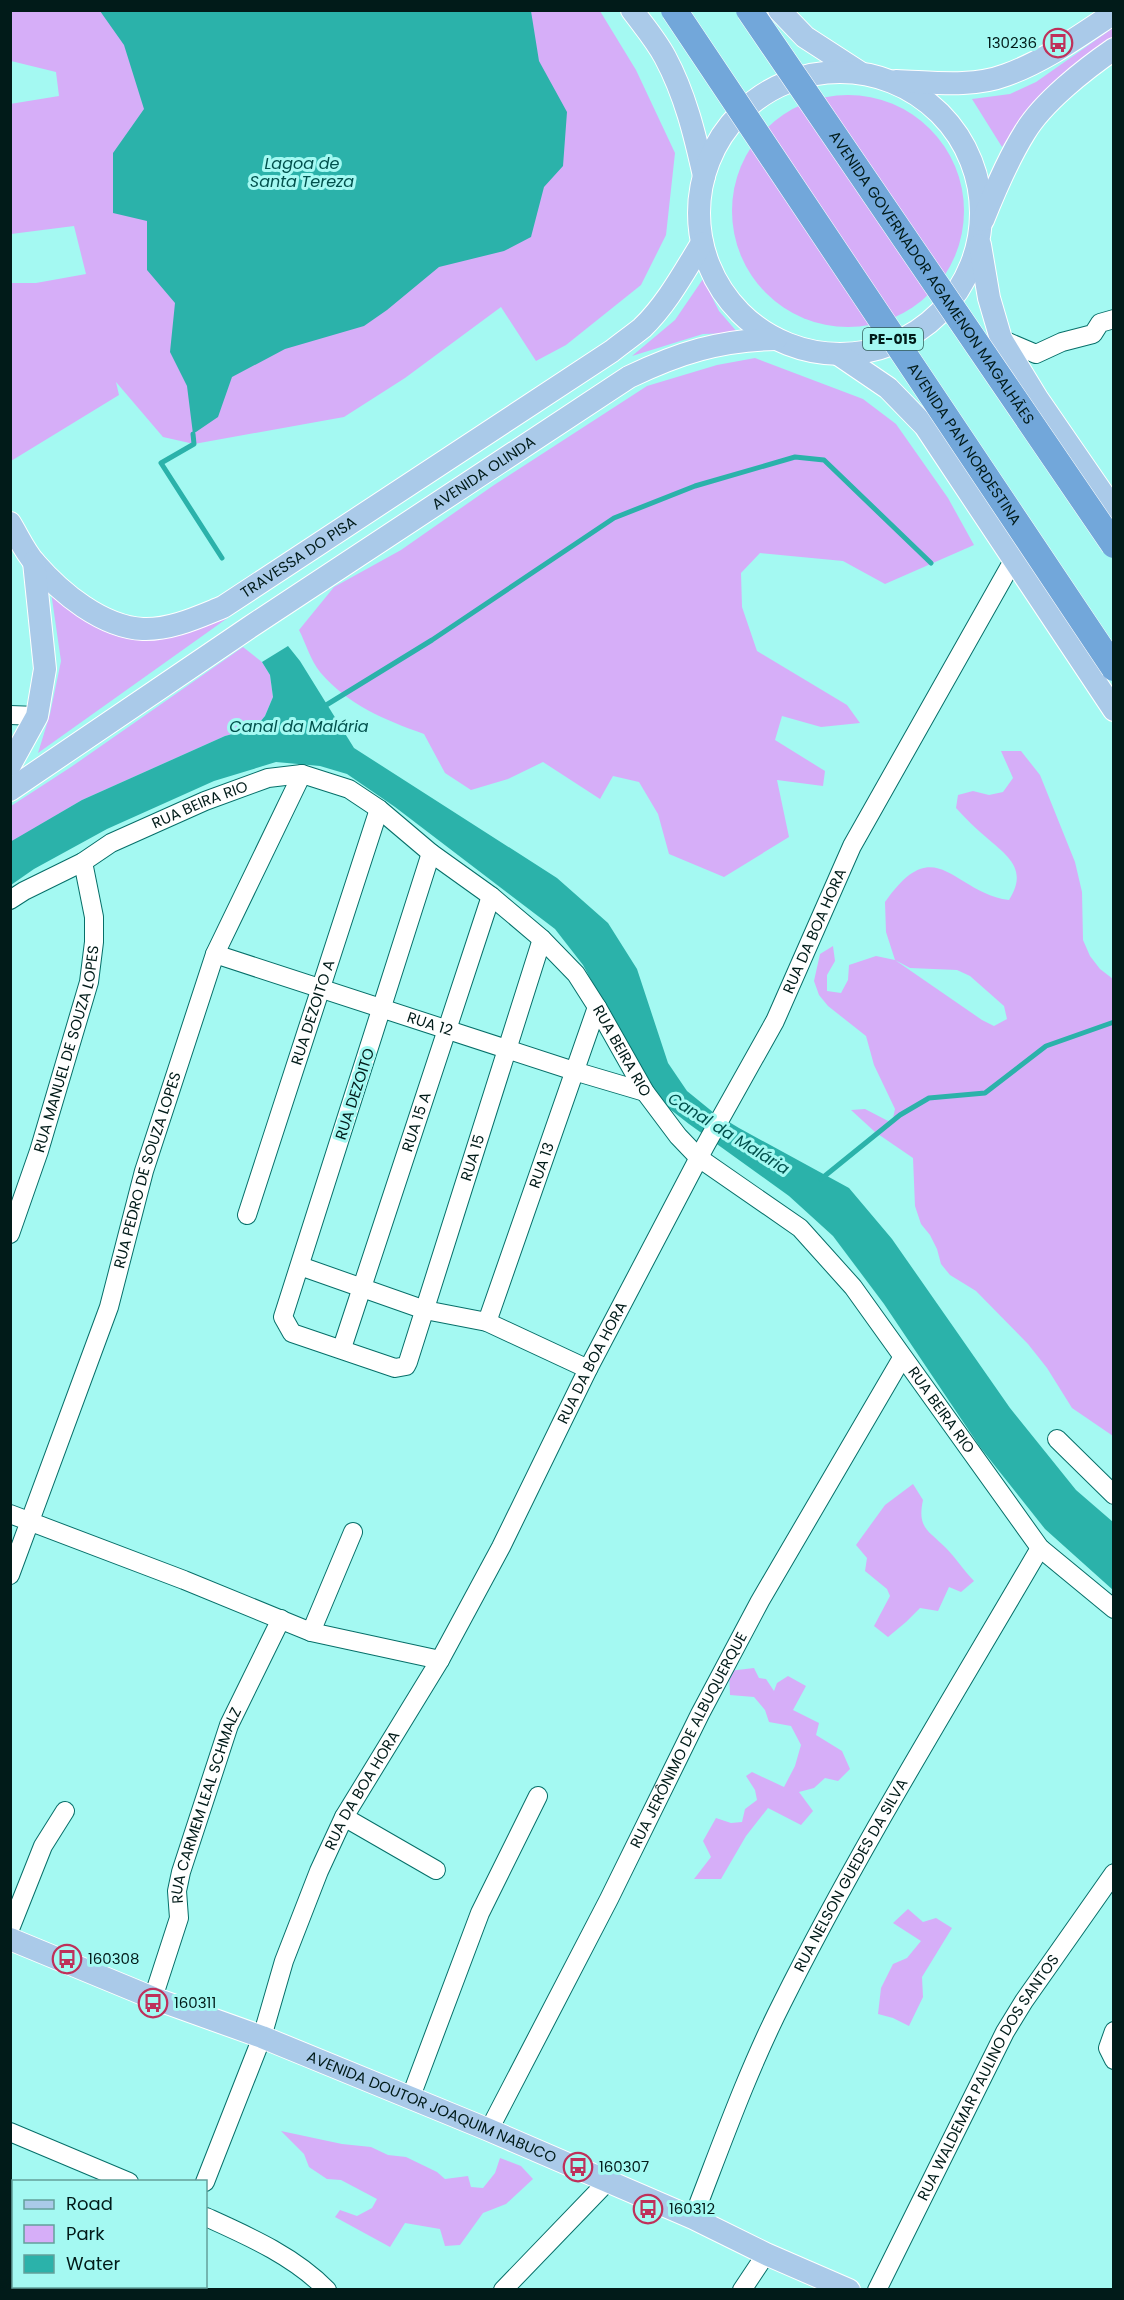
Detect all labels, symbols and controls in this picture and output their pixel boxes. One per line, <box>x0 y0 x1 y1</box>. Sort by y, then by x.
bus stop icon: 130236 <box>1042 27 1074 59</box>
place label: 130236 <box>987 32 1037 53</box>
street label: AVENIDA GOVERNADOR AGAMENON MAGALHÃES <box>824 126 1040 428</box>
water label: Lagoa de Santa Tereza <box>250 152 354 193</box>
road number: PE-015 <box>863 328 923 350</box>
street label: AVENIDA PAN NORDESTINA <box>903 358 1027 529</box>
street label: AVENIDA OLINDA <box>427 431 539 514</box>
street label: TRAVESSA DO PISA <box>236 511 360 603</box>
water label: Canal da Malária <box>229 715 369 738</box>
street label: RUA BEIRA RIO <box>148 775 251 833</box>
street label: RUA DA BOA HORA <box>777 865 851 997</box>
street label: RUA MANUEL DE SOUZA LOPES <box>28 944 104 1155</box>
street label: RUA DEZOITO A <box>285 957 339 1068</box>
street label: RUA BEIRA RIO <box>588 1001 657 1100</box>
street label: RUA 12 <box>405 1006 456 1041</box>
street label: RUA DEZOITO <box>330 1045 379 1142</box>
street label: RUA PEDRO DE SOUZA LOPES <box>108 1069 186 1271</box>
water label: Canal da Malária <box>664 1087 794 1180</box>
street label: RUA 15 A <box>396 1089 436 1154</box>
street label: RUA 15 <box>455 1132 489 1184</box>
street label: RUA 13 <box>524 1139 559 1191</box>
street label: RUA DA BOA HORA <box>552 1298 632 1427</box>
street label: RUA BEIRA RIO <box>903 1362 980 1457</box>
street label: RUA JERÔNIMO DE ALBUQUERQUE <box>625 1628 752 1852</box>
street label: RUA CARMEM LEAL SCHMALZ <box>165 1704 246 1905</box>
street label: RUA DA BOA HORA <box>319 1726 404 1853</box>
street label: RUA NELSON GUEDES DA SILVA <box>789 1774 912 1975</box>
bus stop icon: 160308 <box>51 1943 83 1975</box>
place label: 160308 <box>88 1948 139 1969</box>
street label: RUA WALDEMAR PAULINO DOS SANTOS <box>912 1950 1064 2204</box>
bus stop icon: 160311 <box>137 1987 169 2019</box>
place label: 160311 <box>174 1992 216 2013</box>
street label: AVENIDA DOUTOR JOAQUIM NABUCO <box>304 2046 560 2168</box>
bus stop icon: 160307 <box>562 2151 594 2183</box>
place label: 160307 <box>599 2156 649 2177</box>
legend <box>12 2180 207 2288</box>
text: Road <box>66 2191 113 2216</box>
bus stop icon: 160312 <box>632 2193 664 2225</box>
place label: 160312 <box>669 2198 715 2219</box>
text: Park <box>66 2221 105 2246</box>
text: Water <box>66 2251 120 2276</box>

